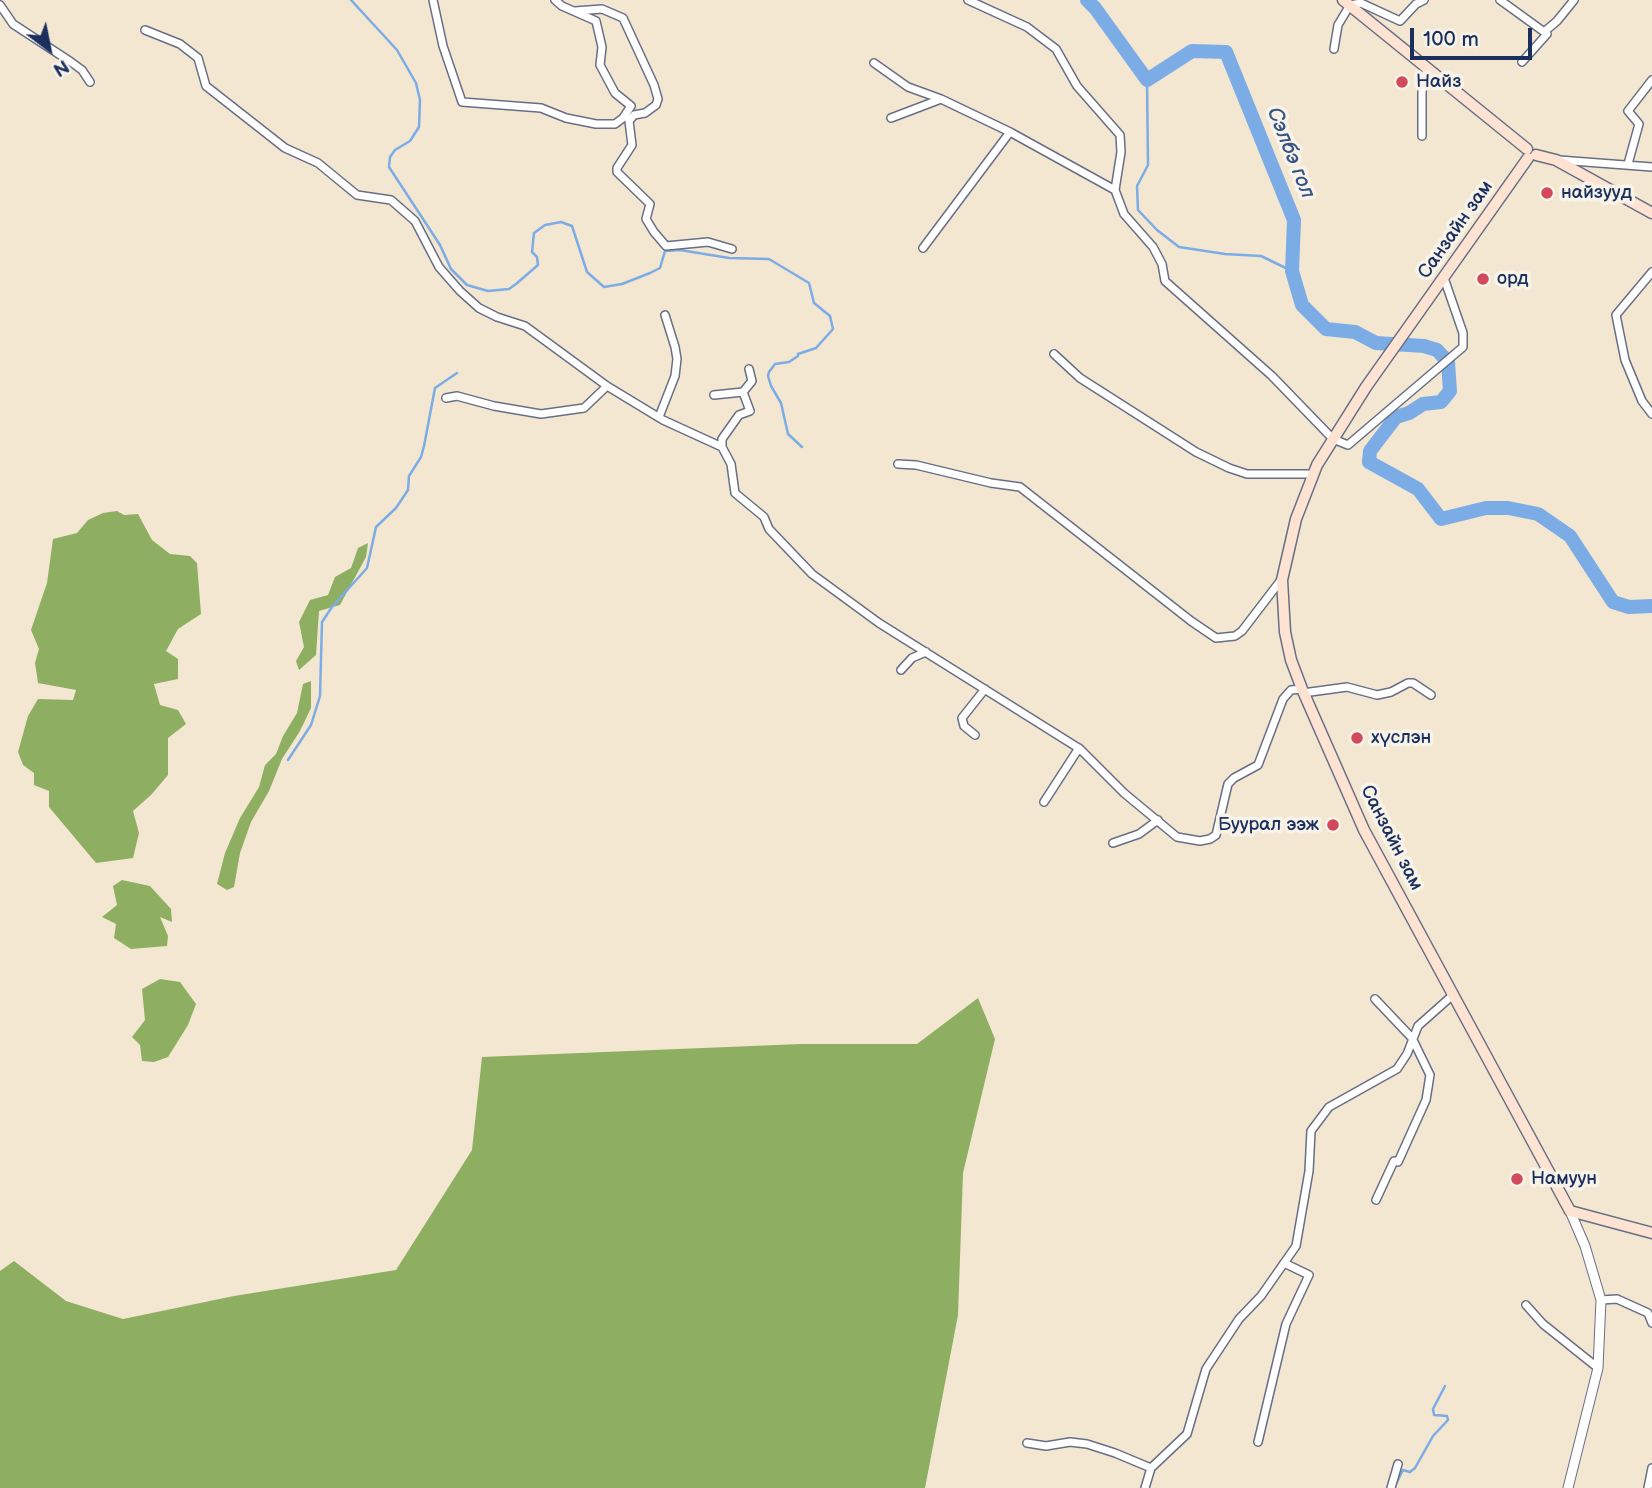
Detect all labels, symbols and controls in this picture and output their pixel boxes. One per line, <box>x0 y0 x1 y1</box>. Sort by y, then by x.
north arrow <box>14 14 84 84</box>
scale bar <box>1414 14 1536 58</box>
text: 100 m <box>1423 27 1479 52</box>
text: N <box>48 54 73 81</box>
place label: Найз <box>1416 71 1461 93</box>
marker: Найз <box>1394 74 1410 90</box>
water label: Сэлбэ гол <box>1260 104 1320 202</box>
street label: Санзайн зам <box>1414 176 1498 284</box>
place label: найзууд <box>1561 182 1632 204</box>
marker: найзууд <box>1539 185 1555 201</box>
place label: орд <box>1497 268 1529 290</box>
marker: орд <box>1475 271 1491 287</box>
place label: хүслэн <box>1371 727 1431 749</box>
marker: хүслэн <box>1349 730 1365 746</box>
street label: Санзайн зам <box>1355 782 1427 894</box>
place label: Буурал ээж <box>1218 814 1319 836</box>
marker: Буурал ээж <box>1325 817 1341 833</box>
place label: Намуун <box>1531 1168 1597 1190</box>
marker: Намуун <box>1509 1171 1525 1187</box>

